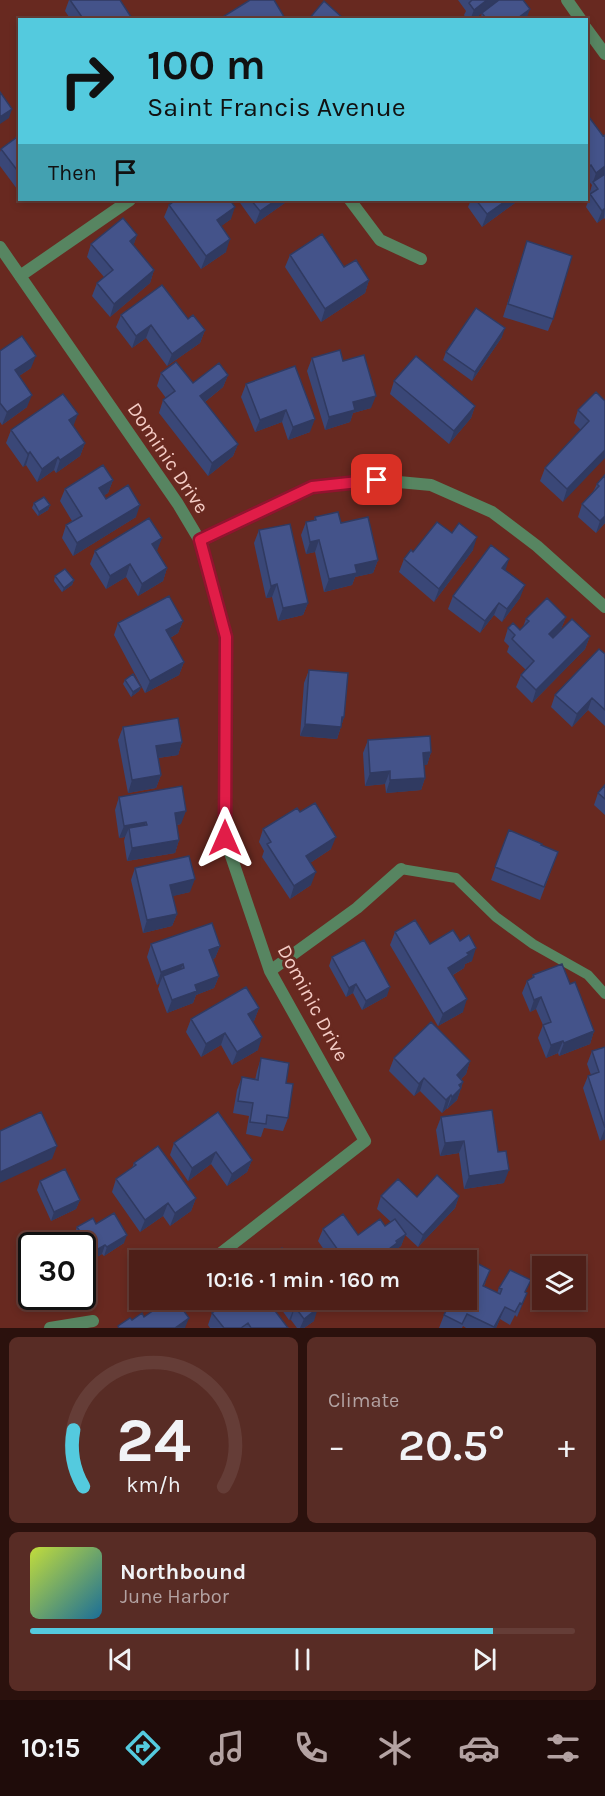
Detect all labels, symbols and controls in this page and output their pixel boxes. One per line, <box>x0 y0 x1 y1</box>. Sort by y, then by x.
text: 100 m <box>147 40 266 90</box>
icon: right <box>48 42 126 120</box>
text: Saint Francis Avenue <box>147 91 406 123</box>
icon: arrive <box>109 156 142 189</box>
text: Then <box>48 160 97 186</box>
street label: Dominic Drive <box>123 398 213 518</box>
pin <box>351 454 402 505</box>
icon: arrive <box>360 463 393 496</box>
position arrow <box>193 806 257 870</box>
street label: Dominic Drive <box>273 941 353 1065</box>
speed limit sign: 30 <box>18 1232 96 1310</box>
map controls <box>532 1256 586 1310</box>
button: layers <box>532 1256 586 1310</box>
text: 10:16 · 1 min · 160 m <box>206 1267 400 1293</box>
text: Climate <box>328 1389 399 1412</box>
text: 24 <box>116 1404 191 1477</box>
text: 20.5° <box>398 1419 505 1471</box>
text: − <box>328 1427 345 1465</box>
text: + <box>558 1427 575 1465</box>
text: km/h <box>126 1472 181 1497</box>
text: Northbound <box>120 1559 246 1585</box>
text: June Harbor <box>120 1585 229 1608</box>
icon: previous <box>104 1643 137 1676</box>
icon: pause <box>286 1643 319 1676</box>
icon: next <box>468 1643 501 1676</box>
icon: directions <box>122 1727 164 1769</box>
icon: music <box>206 1727 248 1769</box>
icon: phone <box>290 1727 332 1769</box>
icon: climate <box>374 1727 416 1769</box>
icon: car <box>458 1727 500 1769</box>
icon: filters <box>542 1727 584 1769</box>
text: 10:15 <box>21 1732 80 1764</box>

